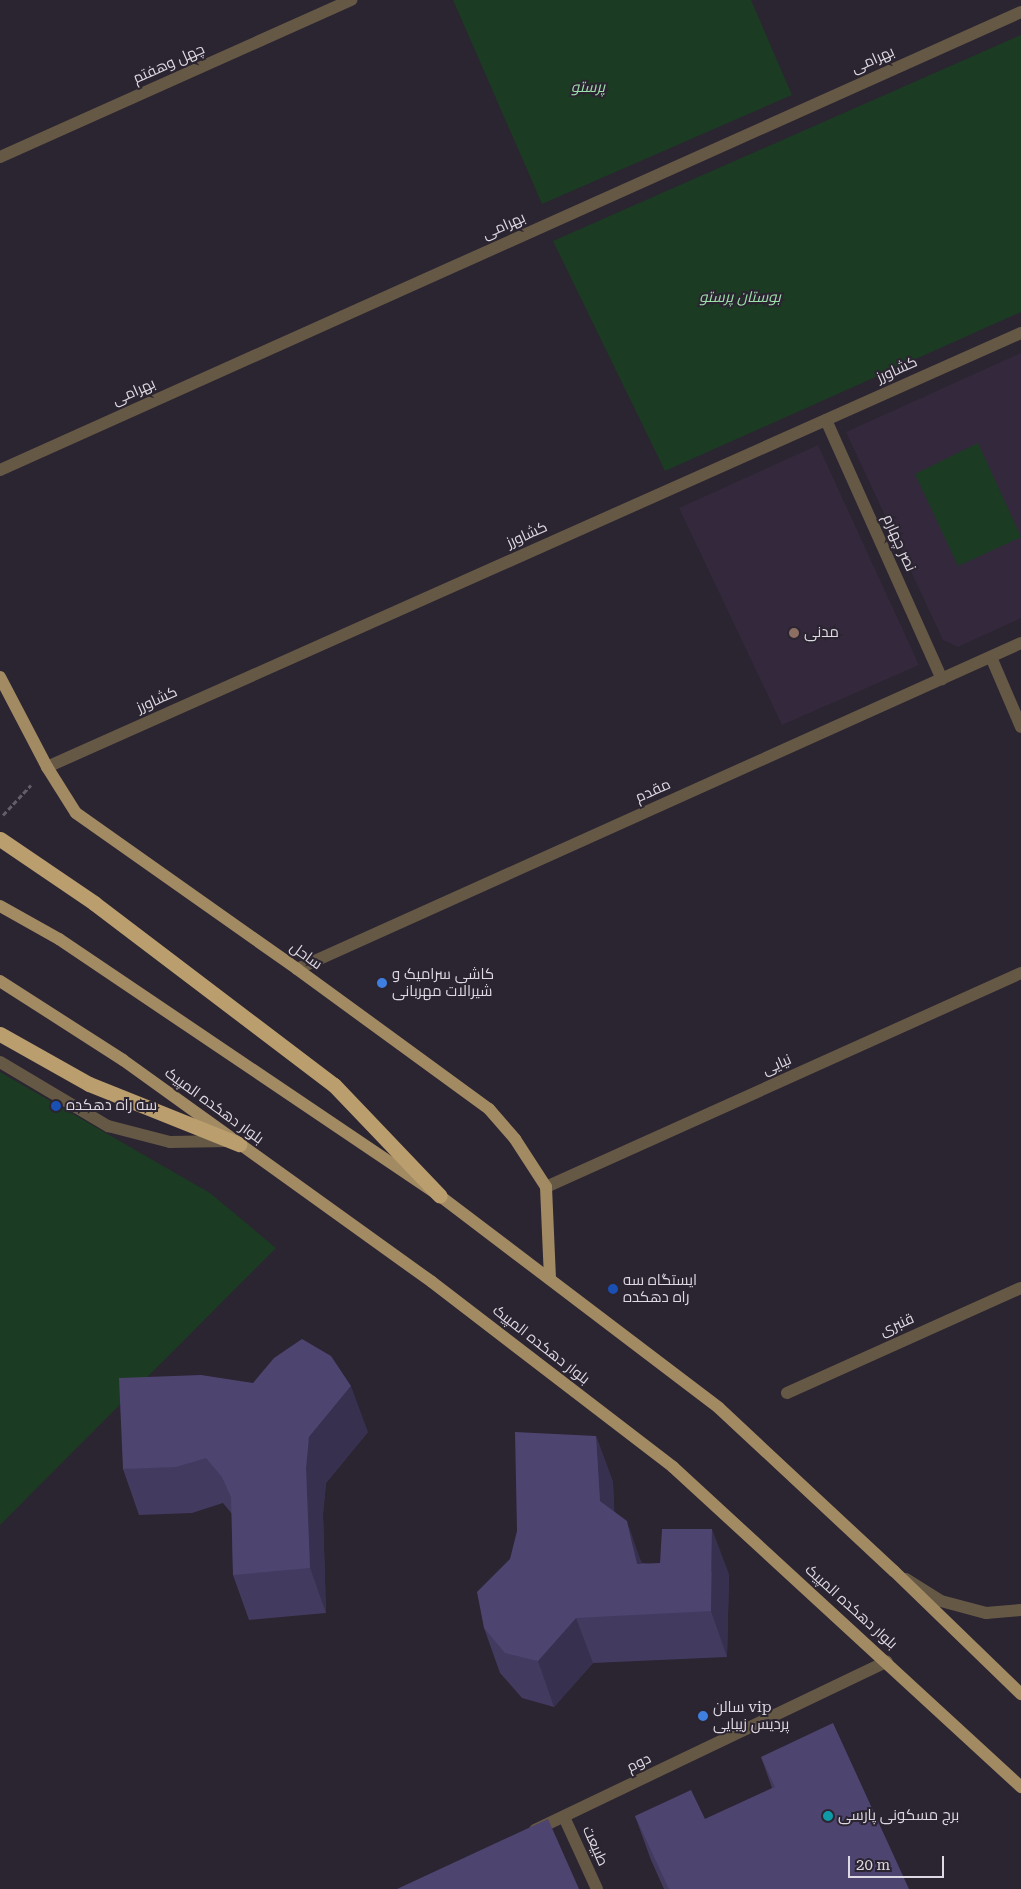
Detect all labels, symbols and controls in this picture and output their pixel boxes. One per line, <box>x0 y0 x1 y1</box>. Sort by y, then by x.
street label: چهل وهفتم <box>130 40 208 88</box>
street label: بهرامی <box>849 43 897 77</box>
park label: پرستو <box>571 79 605 97</box>
street label: بهرامی <box>480 209 528 243</box>
park label: بوستان پرستو <box>699 289 781 307</box>
street label: کشاورز <box>874 353 920 387</box>
street label: بهرامی <box>110 375 158 409</box>
street label: نصر چهارم <box>878 512 920 574</box>
street label: کشاورز <box>504 518 550 552</box>
place label: مدنی <box>804 624 839 642</box>
marker: مدنی <box>788 627 800 639</box>
street label: کشاورز <box>134 683 180 717</box>
street label: مقدم <box>633 775 673 807</box>
street label: ساحل <box>286 938 326 974</box>
place label: کاشی سرامیک و شیرالات مهربانی <box>392 965 494 1000</box>
marker: کاشی سرامیک و شیرالات مهربانی <box>376 977 388 989</box>
street label: نیایی <box>760 1051 794 1079</box>
street label: بلوار دهکده المپیک <box>161 1064 267 1148</box>
place label: سه راه دهکده <box>66 1097 157 1115</box>
marker: سه راه دهکده <box>50 1100 62 1112</box>
place label: ایستگاه سه راه دهکده <box>623 1271 697 1306</box>
marker: ایستگاه سه راه دهکده <box>607 1283 619 1295</box>
street label: بلوار دهکده المپیک <box>489 1302 593 1388</box>
street label: قنبری <box>877 1309 917 1341</box>
street label: بلوار دهکده المپیک <box>801 1561 901 1653</box>
place label: سالن vip پردیس زیبایی <box>713 1698 789 1733</box>
marker: سالن vip پردیس زیبایی <box>697 1710 709 1722</box>
street label: دوم <box>624 1749 654 1777</box>
place label: برج مسکونی پارسی <box>838 1807 959 1825</box>
marker: برج مسکونی پارسی <box>822 1810 834 1822</box>
street label: طبیعت <box>578 1823 612 1869</box>
scale bar <box>851 1846 947 1878</box>
text: 20 m <box>856 1856 890 1874</box>

